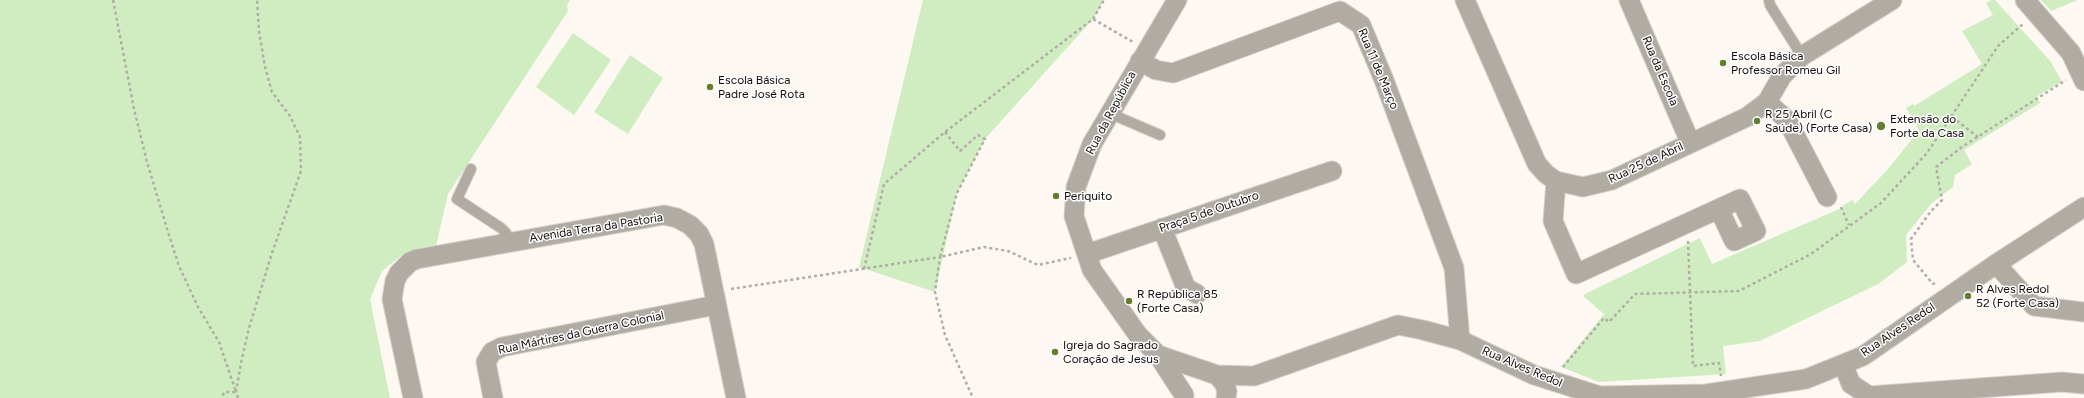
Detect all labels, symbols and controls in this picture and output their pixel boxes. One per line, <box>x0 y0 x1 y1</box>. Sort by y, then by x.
street label: Rua 11 de Março <box>1354 26 1402 112</box>
street label: Rua da Escola <box>1639 34 1681 108</box>
place label: Escola Básica Professor Romeu Gil <box>1731 49 1840 77</box>
marker: Escola Básica Professor Romeu Gil <box>1718 58 1728 68</box>
street label: Rua da República <box>1083 69 1139 157</box>
place label: Escola Básica Padre José Rota <box>718 73 805 101</box>
marker: Escola Básica Padre José Rota <box>705 82 715 92</box>
place label: R 25 Abril (C Saúde) (Forte Casa) <box>1765 107 1872 135</box>
place label: Extensão do Forte da Casa <box>1890 112 1964 140</box>
marker: R 25 Abril (C Saúde) (Forte Casa) <box>1752 116 1762 126</box>
marker: Extensão do Forte da Casa <box>1875 120 1887 132</box>
street label: Rua 25 de Abril <box>1606 139 1686 187</box>
street label: Praça 5 de Outubro <box>1157 188 1261 236</box>
place label: Periquito <box>1064 189 1112 203</box>
marker: Periquito <box>1051 191 1061 201</box>
street label: Avenida Terra da Pastoria <box>528 210 664 246</box>
place label: R Alves Redol 52 (Forte Casa) <box>1976 282 2059 310</box>
place label: R República 85 (Forte Casa) <box>1137 287 1218 315</box>
marker: R Alves Redol 52 (Forte Casa) <box>1963 291 1973 301</box>
marker: R República 85 (Forte Casa) <box>1124 296 1134 306</box>
street label: Rua Alves Redol <box>1858 300 1938 360</box>
street label: Rua Mártires da Guerra Colonial <box>497 308 665 358</box>
place label: Igreja do Sagrado Coração de Jesus <box>1063 338 1158 366</box>
street label: Rua Alves Redol <box>1480 344 1564 390</box>
marker: Igreja do Sagrado Coração de Jesus <box>1050 347 1060 357</box>

